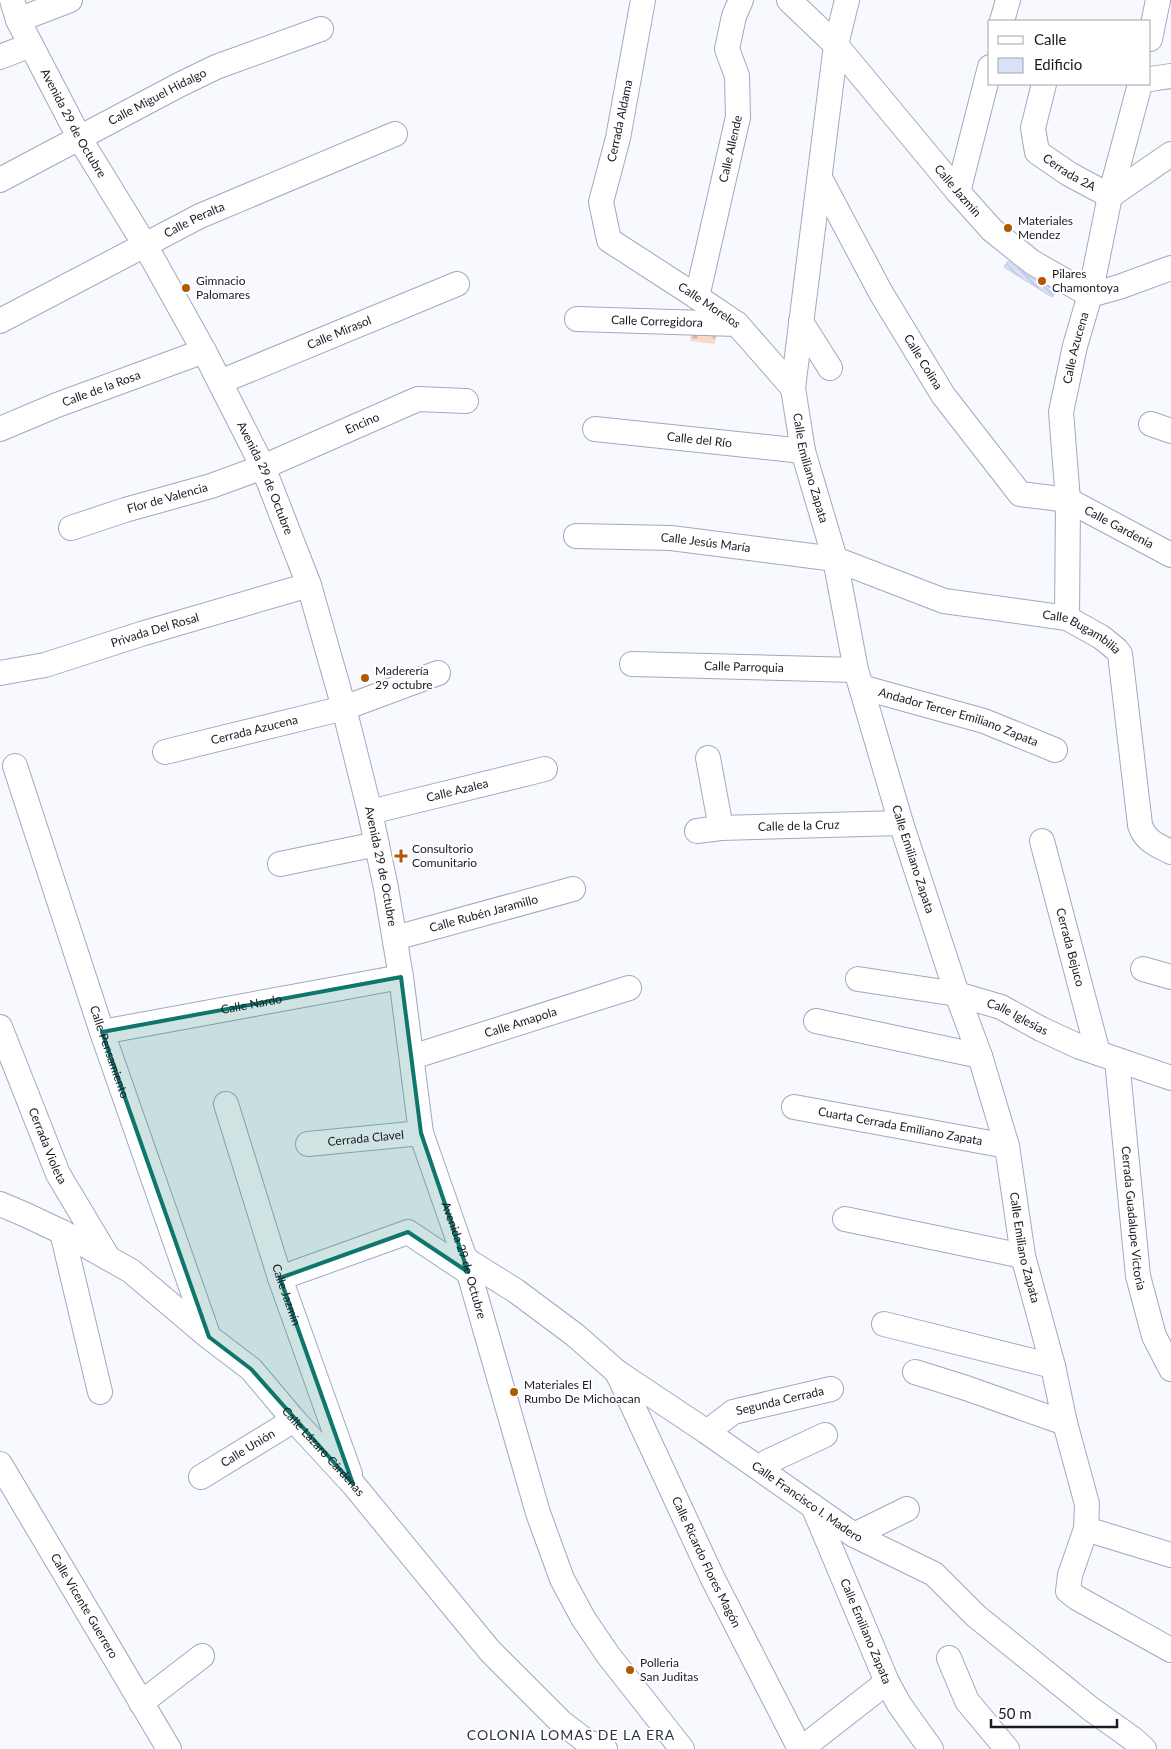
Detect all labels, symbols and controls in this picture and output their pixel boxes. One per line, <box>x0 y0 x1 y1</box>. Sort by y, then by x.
legend <box>988 20 1151 85</box>
text: Calle <box>1034 30 1067 48</box>
text: Edificio <box>1034 55 1082 73</box>
street label: Calle Miguel Hidalgo <box>105 65 209 128</box>
street label: Avenida 29 de Octubre <box>38 66 110 180</box>
street label: Cerrada Aldama <box>603 78 636 163</box>
street label: Calle Allende <box>715 114 745 184</box>
street label: Cerrada 2A <box>1040 150 1099 194</box>
street label: Calle Jazmín <box>931 161 985 220</box>
street label: Calle Peralta <box>161 199 227 241</box>
place label: Materiales Mendez <box>1018 213 1073 242</box>
marker: Materiales Mendez <box>1002 222 1014 234</box>
place label: Pilares Chamontoya <box>1052 266 1119 295</box>
place label: Gimnacio Palomares <box>196 273 250 302</box>
marker: Pilares Chamontoya <box>1036 275 1048 287</box>
street label: Calle Morelos <box>675 279 745 331</box>
marker: Gimnacio Palomares <box>180 282 192 294</box>
street label: Calle Azucena <box>1059 310 1092 385</box>
street label: Calle Mirasol <box>305 312 373 352</box>
street label: Calle Corregidora <box>611 312 703 330</box>
street label: Calle Colina <box>901 331 946 392</box>
street label: Calle de la Rosa <box>60 367 142 409</box>
street label: Encino <box>343 409 382 437</box>
street label: Calle Emiliano Zapata <box>790 412 832 525</box>
street label: Avenida 29 de Octubre <box>234 419 297 537</box>
street label: Calle del Río <box>666 429 733 450</box>
street label: Flor de Valencia <box>125 479 209 516</box>
street label: Calle Gardenia <box>1082 502 1156 551</box>
street label: Calle Jesús María <box>661 530 752 555</box>
street label: Calle Bugambilia <box>1041 607 1125 656</box>
street label: Privada Del Rosal <box>109 609 201 650</box>
street label: Calle Parroquia <box>704 658 784 675</box>
place label: Maderería 29 octubre <box>375 663 433 692</box>
marker: Maderería 29 octubre <box>359 672 371 684</box>
street label: Andador Tercer Emiliano Zapata <box>877 684 1041 749</box>
street label: Cerrada Azucena <box>209 712 299 747</box>
street label: Calle Azalea <box>425 775 490 805</box>
street label: Calle Emiliano Zapata <box>889 803 938 915</box>
street label: Avenida 29 de Octubre <box>362 805 400 927</box>
street label: Calle de la Cruz <box>758 817 840 834</box>
place label: Consultorio Comunitario <box>412 841 477 870</box>
marker: Consultorio Comunitario <box>394 849 408 863</box>
street label: Calle Rubén Jaramillo <box>428 891 540 935</box>
street label: Cerrada Bejuco <box>1053 906 1088 988</box>
street label: Calle Nardo <box>220 991 283 1017</box>
street label: Calle Iglesias <box>985 995 1051 1038</box>
street label: Calle Pensamiento <box>87 1003 133 1100</box>
street label: Calle Amapola <box>482 1003 559 1040</box>
street label: Cuarta Cerrada Emiliano Zapata <box>817 1104 984 1148</box>
street label: Cerrada Violeta <box>26 1105 70 1187</box>
street label: Cerrada Clavel <box>327 1127 405 1149</box>
street label: Cerrada Guadalupe Victoria <box>1118 1145 1149 1292</box>
street label: Calle Emiliano Zapata <box>1007 1191 1043 1305</box>
street label: Avenida 29 de Octubre <box>439 1199 490 1320</box>
street label: Calle Jazmín <box>269 1262 304 1327</box>
place label: Materiales El Rumbo De Michoacan <box>524 1377 640 1406</box>
street label: Segunda Cerrada <box>734 1383 825 1418</box>
marker: Materiales El Rumbo De Michoacan <box>508 1386 520 1398</box>
street label: Calle Lázaro Cárdenas <box>279 1403 368 1499</box>
street label: Calle Unión <box>218 1426 278 1470</box>
street label: Calle Francisco I. Madero <box>749 1458 865 1545</box>
street label: Calle Ricardo Flores Magón <box>669 1494 745 1630</box>
street label: Calle Vicente Guerrero <box>48 1550 122 1661</box>
street label: Calle Emiliano Zapata <box>837 1576 895 1686</box>
place label: Polleria San Juditas <box>640 1655 698 1684</box>
marker: Polleria San Juditas <box>624 1664 636 1676</box>
scale bar <box>991 1696 1117 1728</box>
text: 50 m <box>998 1704 1032 1722</box>
district label: COLONIA LOMAS DE LA ERA <box>467 1726 675 1743</box>

